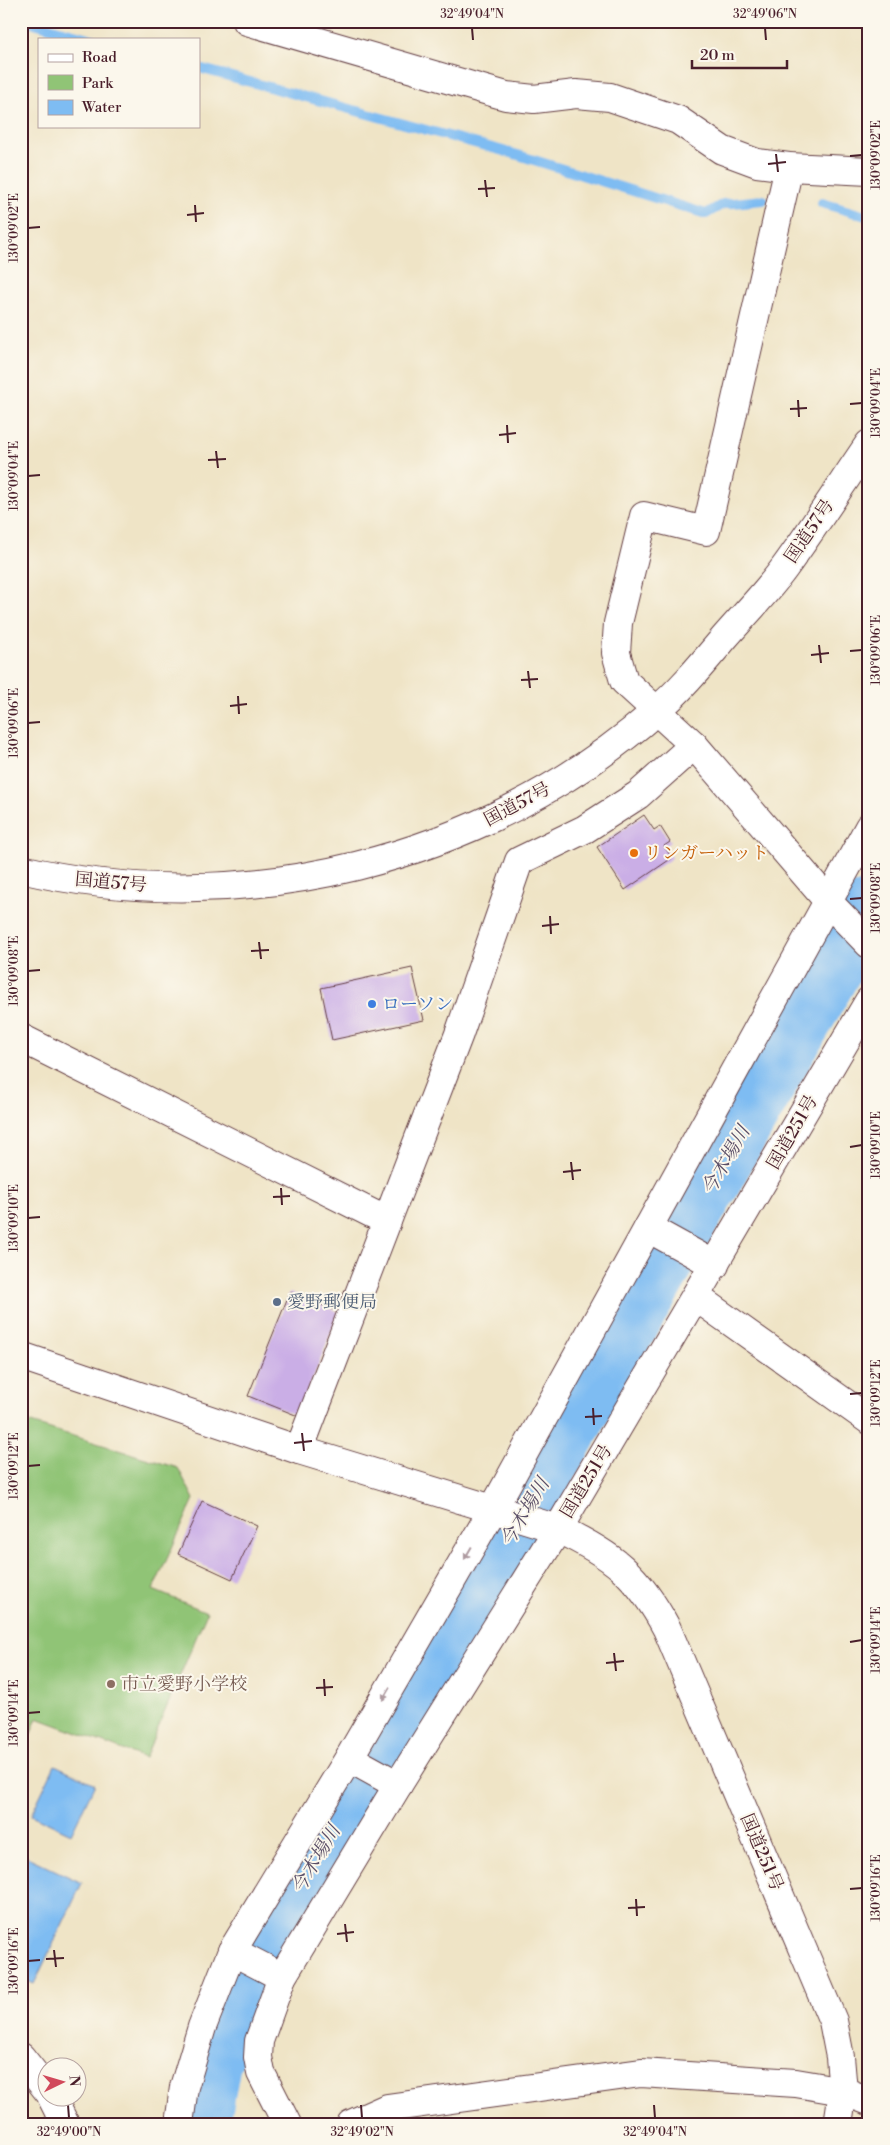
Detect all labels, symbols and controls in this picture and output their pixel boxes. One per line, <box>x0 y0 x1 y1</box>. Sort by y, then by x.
text: 32°49'04"N <box>440 7 504 22</box>
text: 32°49'06"N <box>733 7 797 22</box>
legend <box>38 38 200 128</box>
scale bar <box>692 38 788 70</box>
text: 20 m <box>700 46 735 65</box>
text: Road <box>82 48 117 67</box>
text: Park <box>82 74 114 93</box>
text: Water <box>81 98 122 117</box>
text: 130°09'02"E <box>869 120 884 190</box>
text: 130°09'02"E <box>7 193 22 263</box>
text: 130°09'04"E <box>869 368 884 438</box>
text: 130°09'04"E <box>7 441 22 511</box>
street label: 国道57号 <box>780 495 839 568</box>
text: 130°09'06"E <box>869 615 884 685</box>
text: 130°09'06"E <box>7 688 22 758</box>
street label: 国道57号 <box>480 777 555 832</box>
place label: リンガーハット <box>644 842 769 865</box>
marker: リンガーハット <box>628 847 640 859</box>
text: 130°09'08"E <box>869 863 884 933</box>
street label: 国道57号 <box>74 868 148 897</box>
text: 130°09'08"E <box>7 936 22 1006</box>
place label: ローソン <box>382 993 453 1016</box>
marker: ローソン <box>366 998 378 1010</box>
street label: 国道251号 <box>762 1091 823 1173</box>
text: 130°09'10"E <box>869 1111 884 1179</box>
water label: 今木場川 <box>696 1120 756 1199</box>
text: 130°09'10"E <box>7 1184 22 1252</box>
place label: 愛野郵便局 <box>287 1291 377 1314</box>
marker: 愛野郵便局 <box>271 1296 283 1308</box>
text: 130°09'12"E <box>869 1359 884 1427</box>
text: 130°09'12"E <box>7 1432 22 1500</box>
street label: 国道251号 <box>555 1440 617 1522</box>
water label: 今木場川 <box>495 1472 556 1551</box>
one-way arrow <box>463 1546 472 1559</box>
text: 130°09'14"E <box>869 1607 884 1673</box>
place label: 市立愛野小学校 <box>121 1673 247 1696</box>
marker: 市立愛野小学校 <box>105 1678 117 1690</box>
text: 130°09'14"E <box>7 1680 22 1746</box>
one-way arrow <box>382 1687 391 1700</box>
street label: 国道251号 <box>735 1810 788 1894</box>
water label: 今木場川 <box>286 1819 347 1898</box>
text: 130°09'16"E <box>869 1854 884 1922</box>
text: 130°09'16"E <box>7 1927 22 1995</box>
north arrow <box>38 2058 88 2108</box>
text: N <box>65 2075 83 2087</box>
text: 32°49'00"N <box>37 2125 101 2140</box>
text: 32°49'02"N <box>330 2125 394 2140</box>
text: 32°49'04"N <box>623 2125 687 2140</box>

